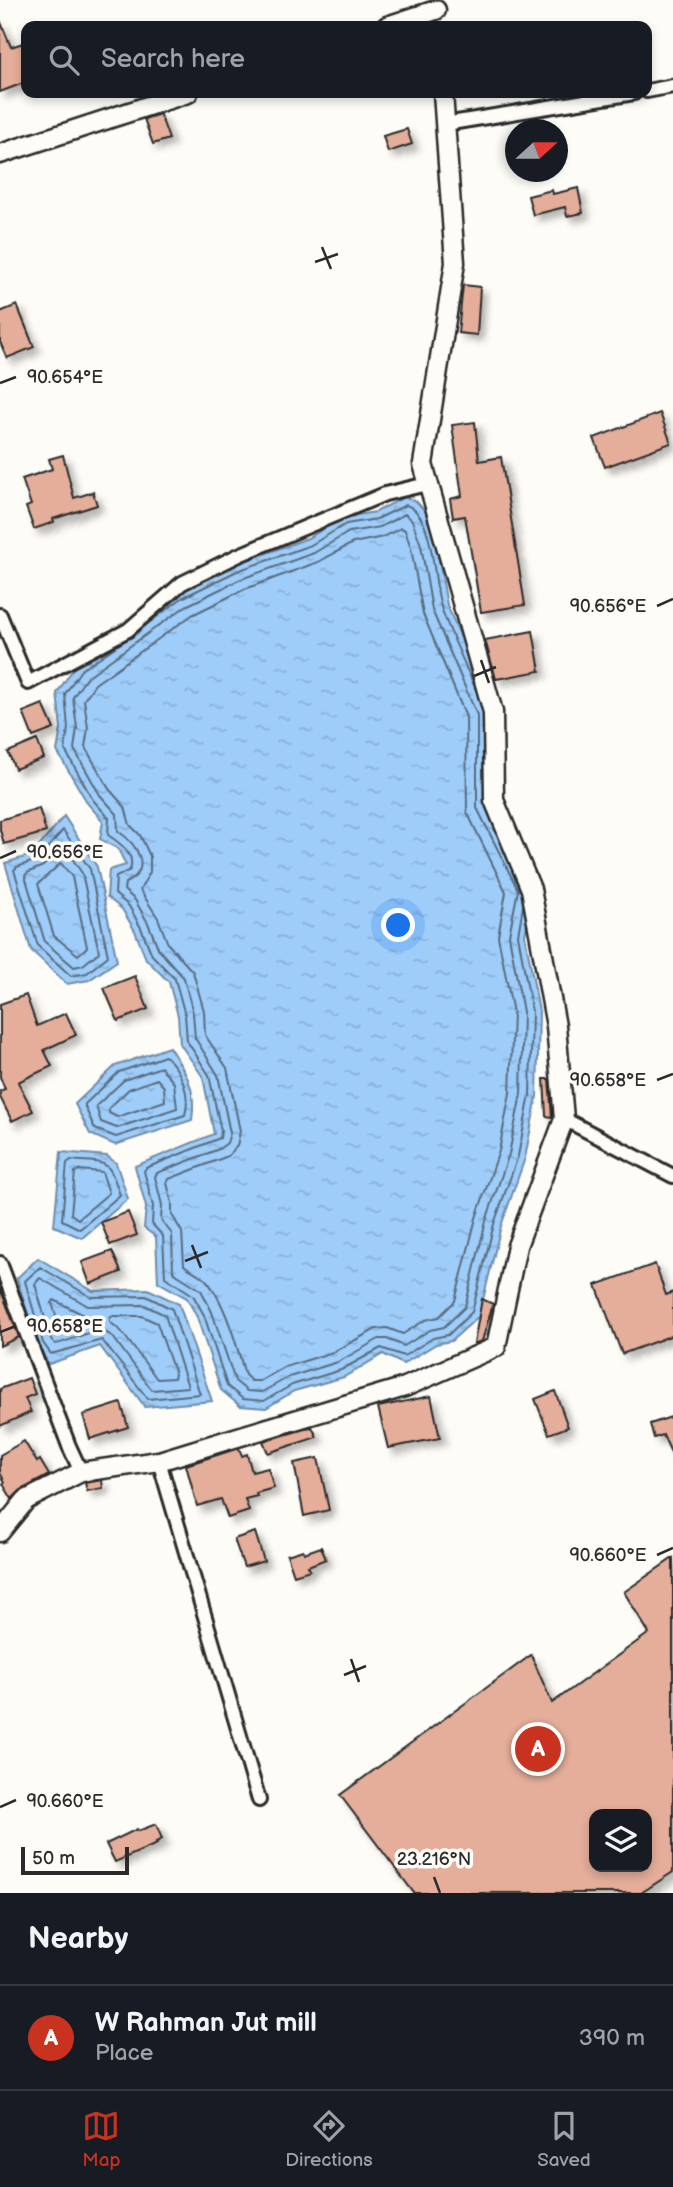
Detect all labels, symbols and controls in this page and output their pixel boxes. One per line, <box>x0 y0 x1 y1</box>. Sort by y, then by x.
search box <box>21 21 652 98</box>
icon: search <box>45 41 83 79</box>
text: Search here <box>101 44 245 75</box>
north arrow <box>505 119 568 182</box>
text: 90.654°E <box>27 367 103 388</box>
text: 90.656°E <box>570 596 646 617</box>
text: 90.656°E <box>27 842 103 863</box>
your location <box>381 908 415 942</box>
text: 90.658°E <box>570 1070 646 1091</box>
text: 90.658°E <box>27 1316 103 1337</box>
text: 90.660°E <box>569 1545 647 1566</box>
pin: A <box>515 1723 561 1775</box>
text: 90.660°E <box>26 1791 104 1812</box>
map controls <box>589 1809 652 1872</box>
button: layers <box>589 1809 652 1872</box>
scale bar <box>21 1844 130 1876</box>
text: 50 m <box>32 1847 75 1870</box>
text: 23.216°N <box>397 1849 471 1870</box>
text: Nearby <box>28 1921 128 1957</box>
text: W Rahman Jut mill <box>95 2008 317 2039</box>
text: A <box>44 2024 58 2052</box>
text: 390 m <box>579 2024 645 2052</box>
text: Place <box>95 2039 153 2067</box>
tab: Map <box>82 2107 121 2172</box>
tab: Directions <box>285 2107 373 2172</box>
tab: Saved <box>537 2107 591 2172</box>

